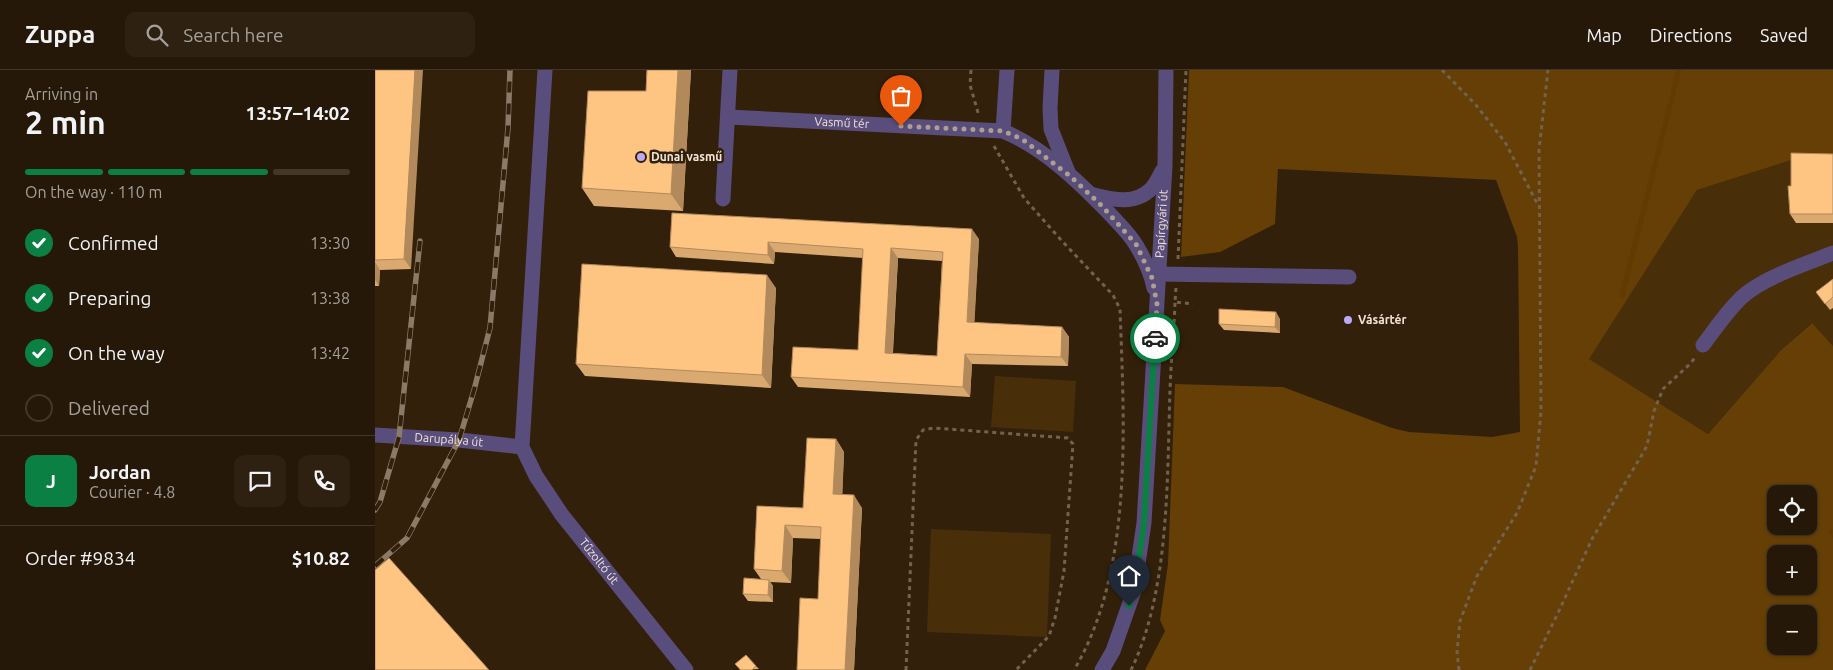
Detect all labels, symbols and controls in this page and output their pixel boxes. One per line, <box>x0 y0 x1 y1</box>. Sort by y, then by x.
search box <box>125 12 475 57</box>
text: Zuppa <box>25 21 95 48</box>
icon: search <box>143 21 171 49</box>
text: Search here <box>183 24 284 46</box>
text: Map <box>1586 25 1622 45</box>
text: Directions <box>1650 25 1732 45</box>
text: Saved <box>1760 25 1808 45</box>
pin <box>880 75 922 126</box>
icon: bag <box>887 82 915 110</box>
text: Arriving in <box>25 85 98 103</box>
text: 13:57–14:02 <box>245 102 350 124</box>
text: 2 min <box>25 104 106 140</box>
street label: Vasmű tér <box>814 114 870 130</box>
place label: Dunai vasmű <box>651 150 722 163</box>
marker: Dunai vasmű <box>635 151 647 163</box>
text: On the way · 110 m <box>25 183 162 201</box>
street label: Papírgyári út <box>1153 189 1170 258</box>
icon: check <box>25 229 53 257</box>
text: Confirmed <box>68 232 159 254</box>
text: 13:30 <box>310 234 350 252</box>
icon: check <box>25 284 53 312</box>
text: Preparing <box>68 287 152 309</box>
text: 13:38 <box>310 289 350 307</box>
courier <box>1130 313 1180 363</box>
place label: Vásártér <box>1358 313 1407 326</box>
marker: Vásártér <box>1342 314 1354 326</box>
icon: car <box>1141 324 1169 352</box>
icon: check <box>25 339 53 367</box>
text: On the way <box>68 342 165 364</box>
text: 13:42 <box>310 344 350 362</box>
text: Delivered <box>68 397 150 419</box>
street label: Darupálya út <box>414 430 484 449</box>
button: chat <box>234 455 286 507</box>
button: phone <box>298 455 350 507</box>
text: Jordan <box>89 461 151 483</box>
text: J <box>46 470 56 492</box>
text: Courier · 4.8 <box>89 483 175 501</box>
map controls <box>1767 485 1817 655</box>
button: locate <box>1767 485 1817 535</box>
street label: Tűzoltó út <box>577 535 622 587</box>
button: + <box>1767 545 1817 595</box>
text: Order #9834 <box>25 547 135 569</box>
text: $10.82 <box>292 547 350 569</box>
pin <box>1108 555 1150 606</box>
icon: home <box>1115 562 1143 590</box>
button: − <box>1767 605 1817 655</box>

